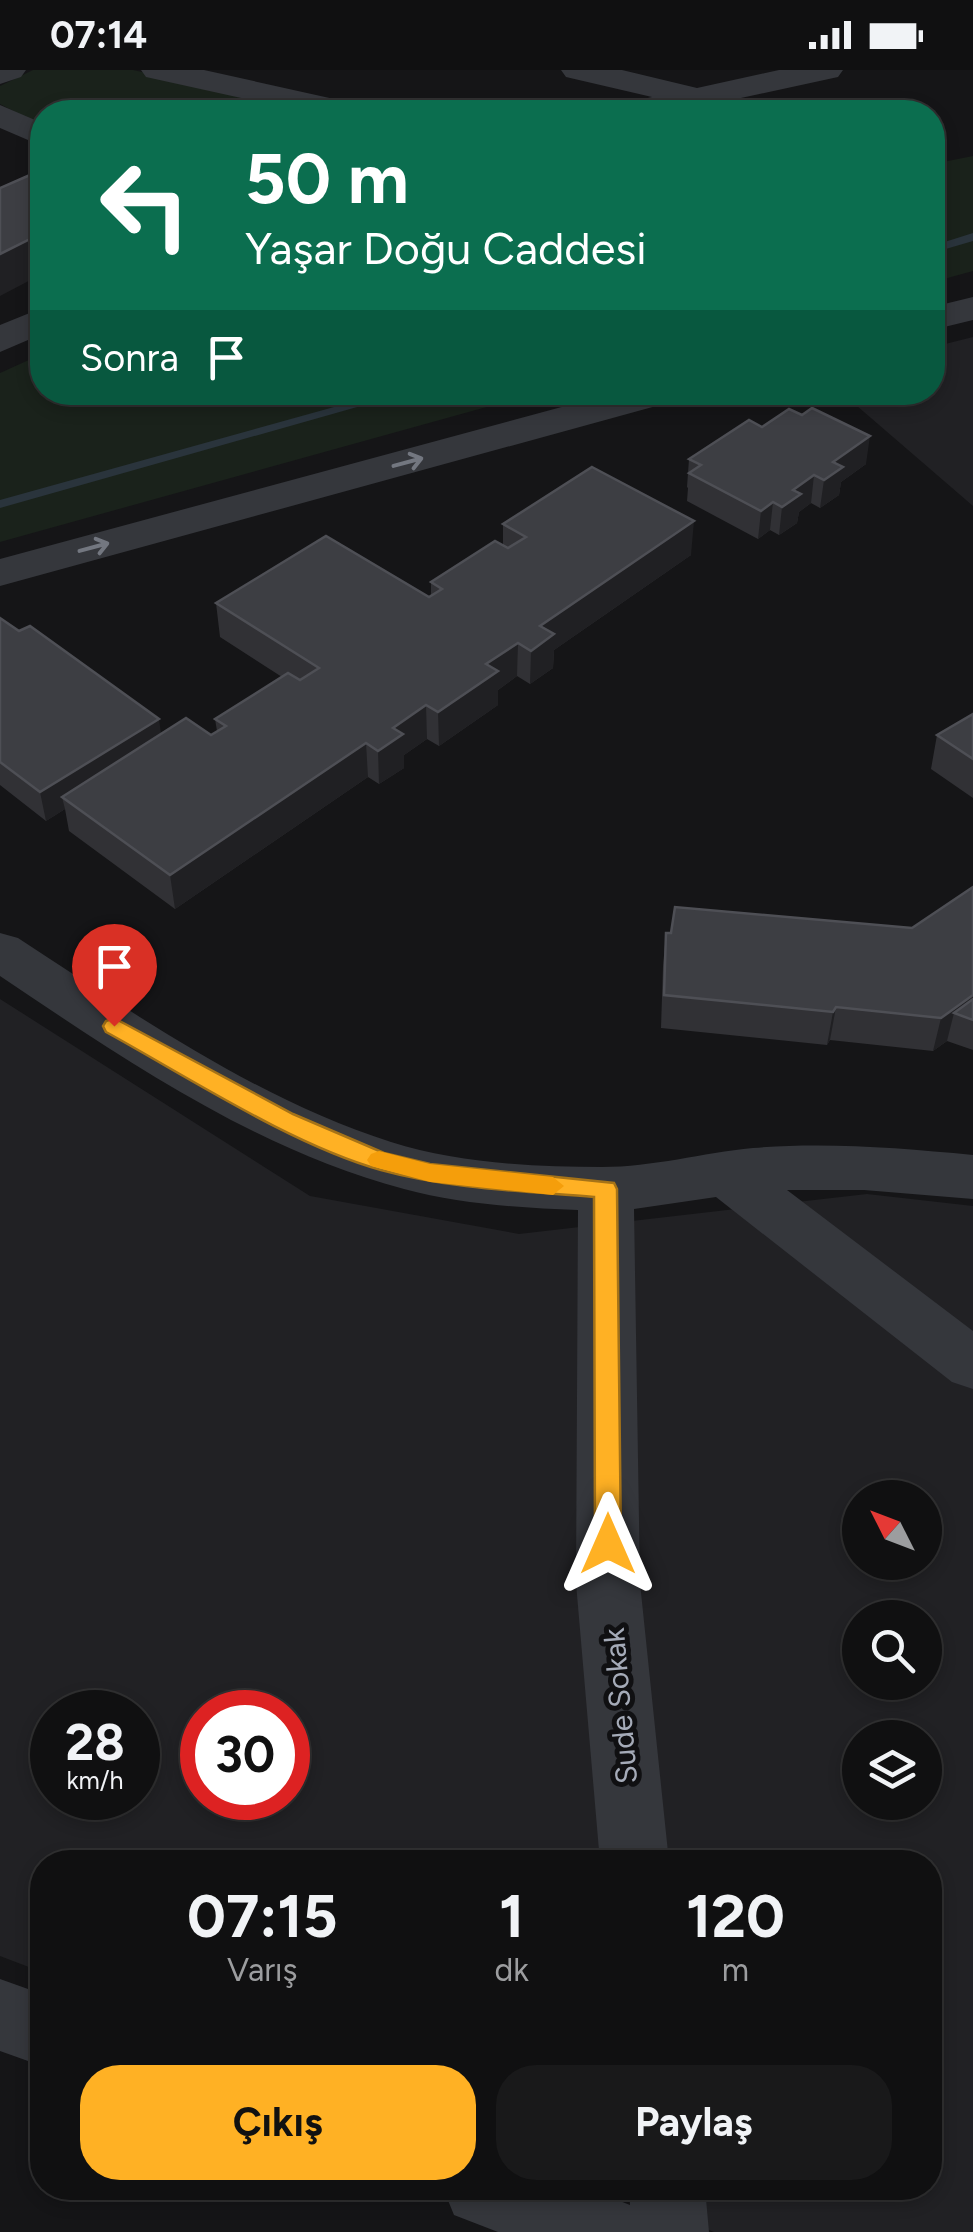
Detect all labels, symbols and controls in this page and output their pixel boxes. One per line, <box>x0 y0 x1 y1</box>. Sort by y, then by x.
text: 07:14 <box>50 12 147 58</box>
text: 50 m <box>245 136 409 221</box>
icon: left <box>80 140 210 270</box>
text: Yaşar Doğu Caddesi <box>245 221 647 275</box>
icon: arrive <box>199 330 254 385</box>
text: Sonra <box>80 335 179 381</box>
one-way arrow <box>392 452 423 471</box>
one-way arrow <box>78 537 109 556</box>
pin <box>72 924 157 1027</box>
icon: arrive <box>87 939 142 994</box>
north arrow <box>842 1480 942 1580</box>
map controls <box>842 1480 942 1820</box>
position arrow <box>556 1492 660 1596</box>
button: search <box>842 1600 942 1700</box>
street label: Sude Sokak <box>595 1626 645 1786</box>
speed limit sign: 30 <box>180 1690 310 1820</box>
text: 28 <box>65 1712 125 1773</box>
button: layers <box>842 1720 942 1820</box>
text: km/h <box>66 1765 124 1795</box>
text: 07:15 <box>187 1880 338 1952</box>
text: 1 <box>499 1880 524 1952</box>
text: 120 <box>686 1880 785 1952</box>
text: Varış <box>227 1951 298 1989</box>
text: dk <box>495 1951 529 1989</box>
text: m <box>722 1951 749 1989</box>
button: Çıkış <box>80 2065 476 2180</box>
button: Paylaş <box>496 2065 892 2180</box>

